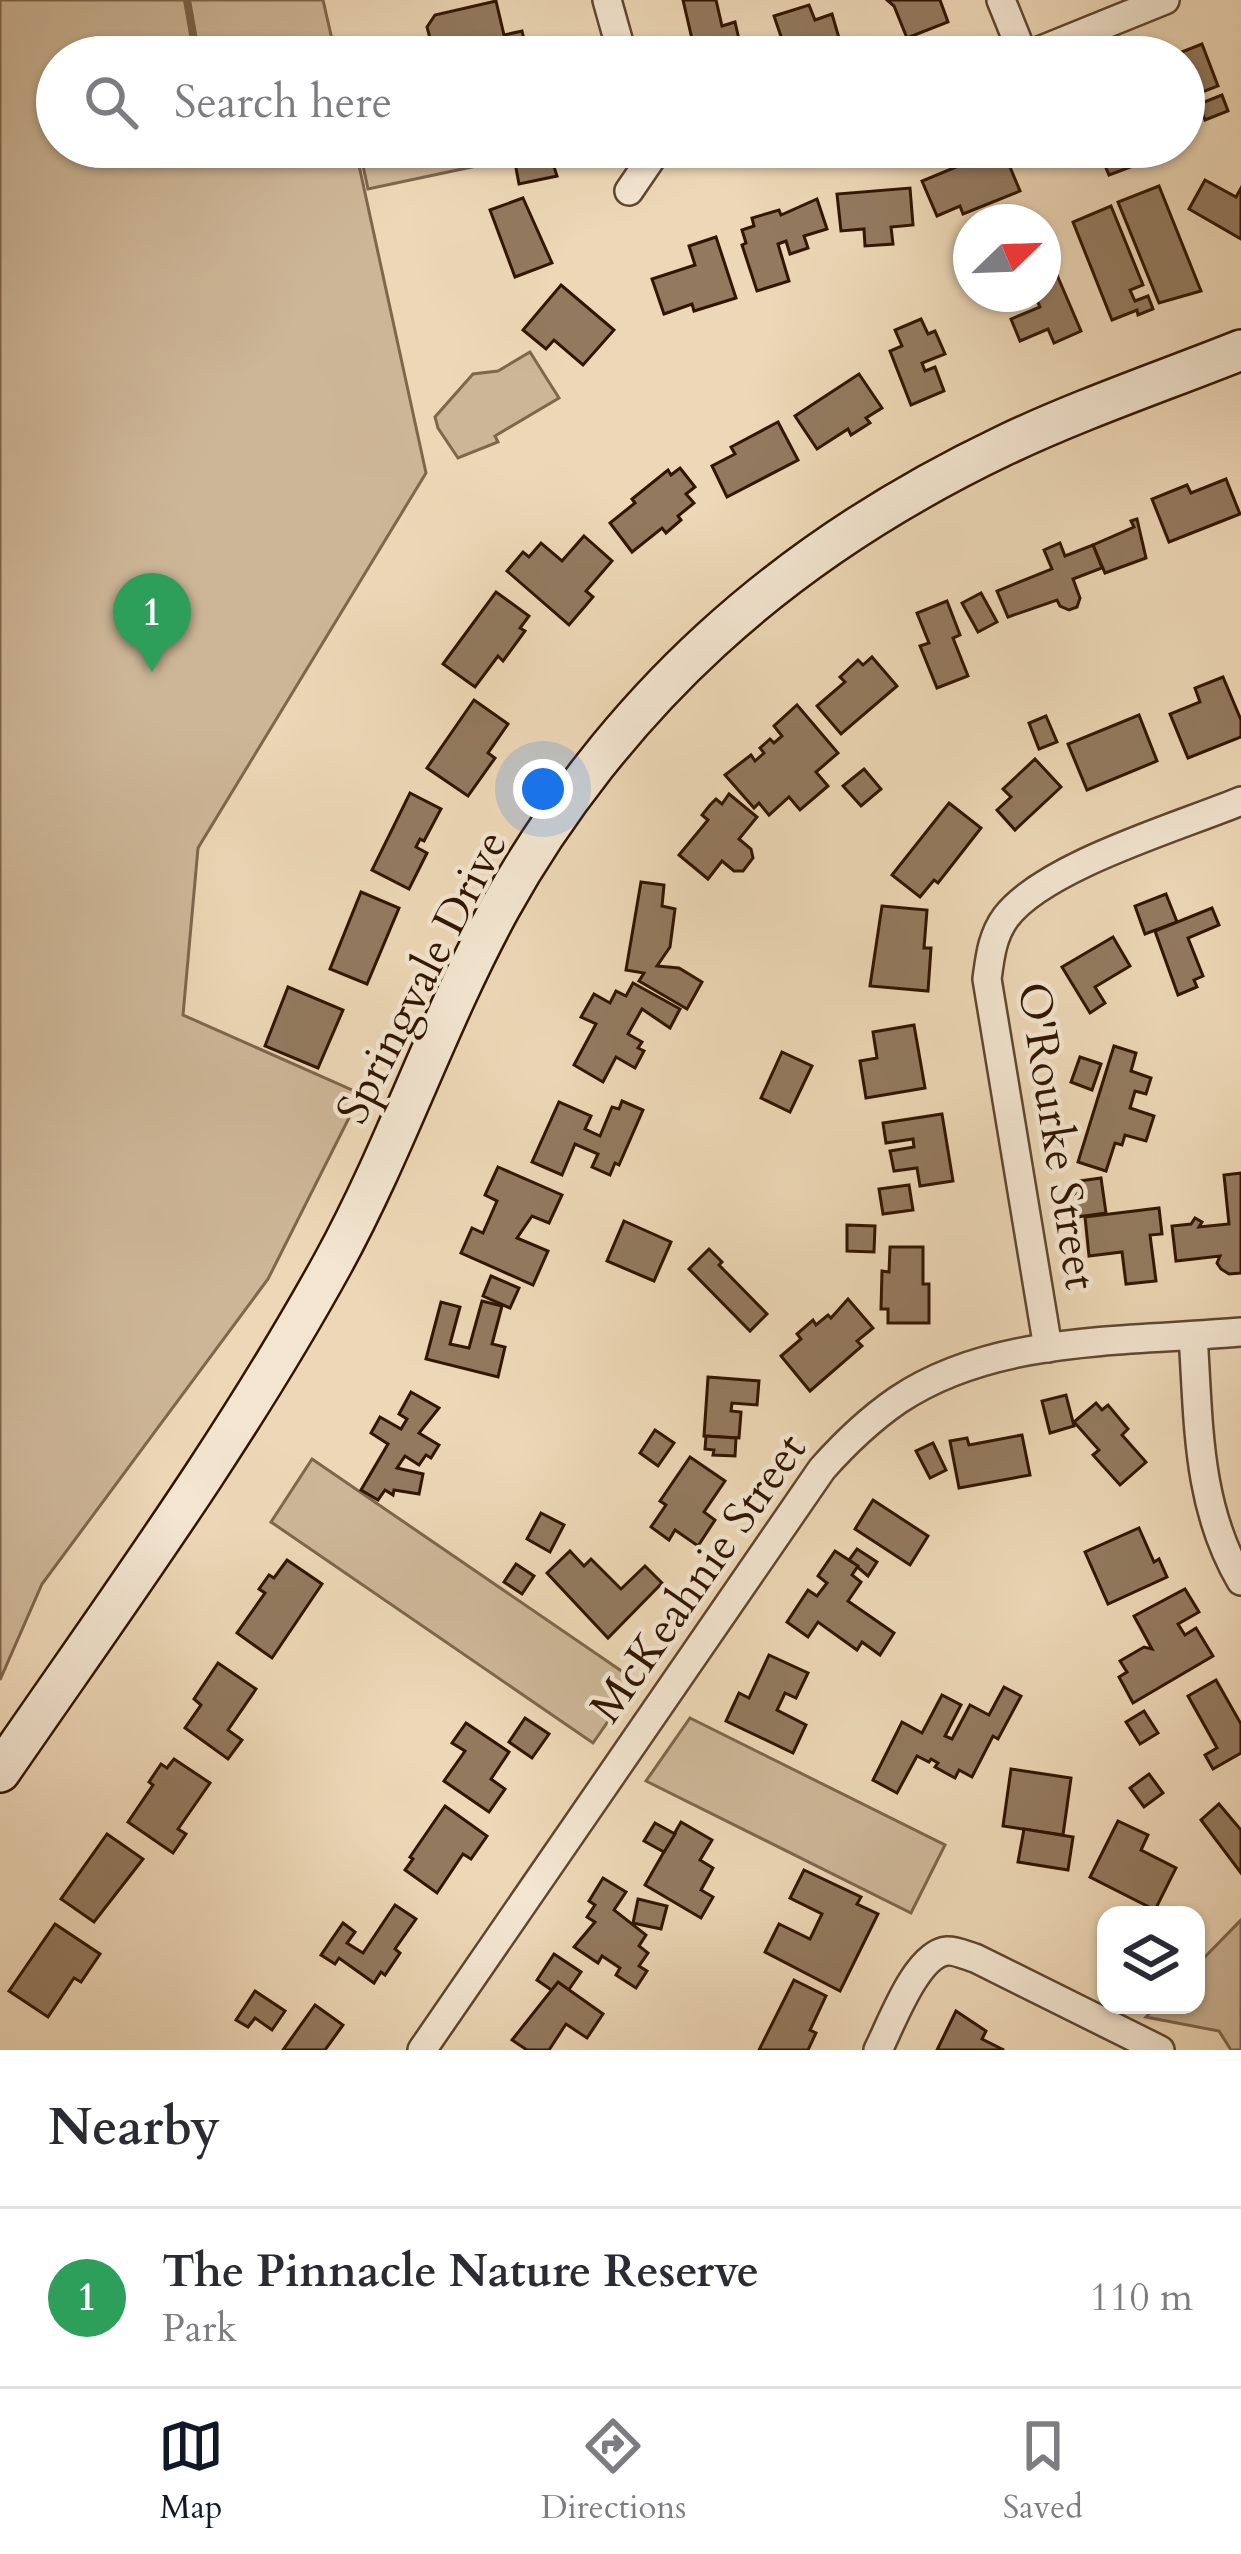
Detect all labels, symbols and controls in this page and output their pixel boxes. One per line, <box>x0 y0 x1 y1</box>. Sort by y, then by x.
search box <box>36 36 1205 168</box>
icon: search <box>78 69 144 135</box>
text: Search here <box>174 72 392 133</box>
north arrow <box>953 204 1061 312</box>
pin: 1 <box>113 573 191 672</box>
your location <box>513 759 573 819</box>
street label: Springvale Drive <box>322 820 522 1134</box>
street label: O'Rourke Street <box>1003 978 1111 1294</box>
street label: McKeahnie Street <box>576 1421 820 1735</box>
map controls <box>1097 1906 1205 2014</box>
button: layers <box>1097 1906 1205 2014</box>
text: Nearby <box>48 2093 220 2163</box>
text: The Pinnacle Nature Reserve <box>162 2241 759 2302</box>
text: 1 <box>77 2271 97 2324</box>
text: 110 m <box>1090 2271 1193 2324</box>
text: Park <box>162 2302 237 2355</box>
tab: Map <box>158 2413 224 2530</box>
tab: Directions <box>541 2413 686 2530</box>
tab: Saved <box>1003 2413 1083 2530</box>

